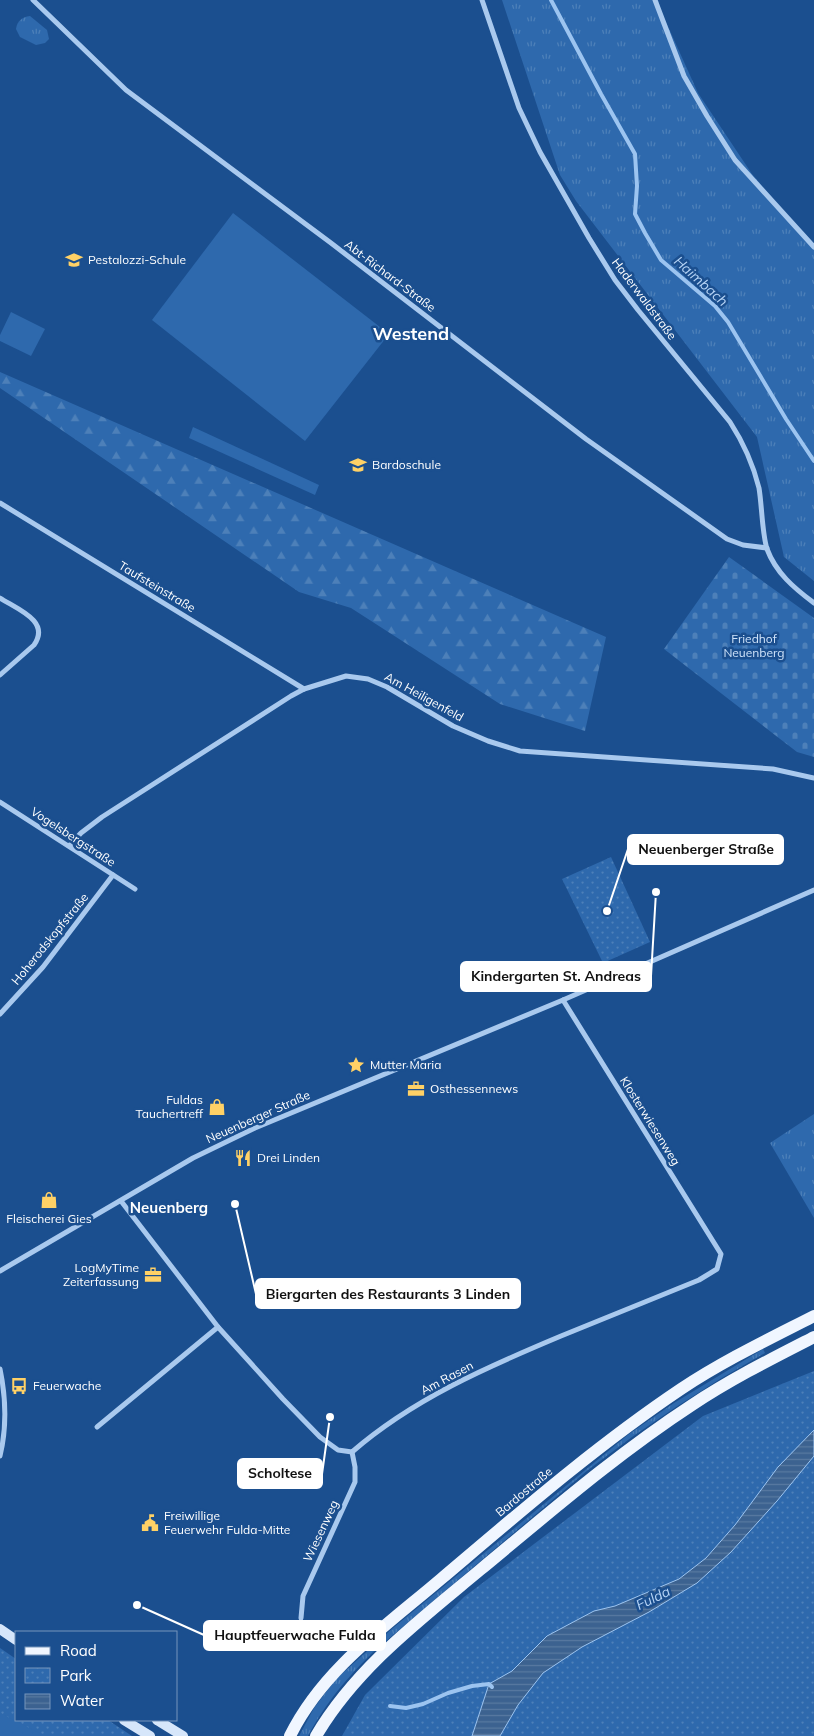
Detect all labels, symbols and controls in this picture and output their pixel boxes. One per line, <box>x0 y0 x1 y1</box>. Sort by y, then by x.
street label: Abt-Richard-Straße <box>342 236 439 315</box>
school or university icon: Pestalozzi-Schule <box>64 250 84 270</box>
place label: Pestalozzi-Schule <box>88 252 186 267</box>
water label: Haimbach <box>670 252 732 310</box>
street label: Haderwaldstraße <box>609 255 680 342</box>
district label: Westend <box>373 322 449 345</box>
school or university icon: Bardoschule <box>348 455 368 475</box>
place label: Bardoschule <box>372 457 441 472</box>
street label: Taufsteinstraße <box>116 558 198 615</box>
park label: Friedhof Neuenberg <box>723 631 785 660</box>
street label: Am Heiligenfeld <box>382 669 466 724</box>
street label: Vogelsbergstraße <box>28 804 118 870</box>
callout: Neuenberger Straße <box>628 835 783 864</box>
text: Neuenberger Straße <box>638 840 774 858</box>
street label: Hoherodskopfstraße <box>8 890 91 988</box>
callout: Kindergarten St. Andreas <box>461 962 651 991</box>
text: Kindergarten St. Andreas <box>471 967 641 985</box>
place icon: Mutter Maria <box>346 1055 366 1075</box>
place label: Mutter Maria <box>370 1057 441 1072</box>
street label: Klosterwiesenweg <box>617 1074 684 1168</box>
office icon: Osthessennews <box>406 1079 426 1099</box>
place label: Osthessennews <box>430 1081 518 1096</box>
street label: Neuenberger Straße <box>203 1087 312 1146</box>
place label: Fuldas Tauchertreff <box>135 1092 204 1121</box>
shop icon: Fuldas Tauchertreff <box>207 1097 227 1117</box>
restaurant icon: Drei Linden <box>233 1148 253 1168</box>
place label: Drei Linden <box>257 1150 320 1165</box>
shop icon: Fleischerei Gies <box>39 1190 59 1210</box>
district label: Neuenberg <box>130 1198 208 1217</box>
place label: Fleischerei Gies <box>6 1211 92 1226</box>
place label: LogMyTime Zeiterfassung <box>63 1260 139 1289</box>
office icon: LogMyTime Zeiterfassung <box>143 1265 163 1285</box>
callout: Biergarten des Restaurants 3 Linden <box>256 1279 520 1308</box>
text: Biergarten des Restaurants 3 Linden <box>266 1285 510 1303</box>
street label: Am Rasen <box>418 1357 476 1398</box>
bus stop icon: Feuerwache <box>9 1376 29 1396</box>
place label: Feuerwache <box>33 1378 101 1393</box>
callout: Scholtese <box>238 1459 322 1488</box>
text: Scholtese <box>248 1464 312 1482</box>
street label: Bardostraße <box>492 1464 555 1520</box>
street label: Wiesenweg <box>300 1498 341 1564</box>
place label: Freiwillige Feuerwehr Fulda-Mitte <box>164 1508 290 1537</box>
public building icon: Freiwillige Feuerwehr Fulda-Mitte <box>140 1513 160 1533</box>
water label: Fulda <box>633 1582 673 1614</box>
callout: Hauptfeuerwache Fulda <box>204 1621 385 1650</box>
text: Hauptfeuerwache Fulda <box>214 1626 376 1644</box>
legend <box>15 1631 178 1721</box>
text: Road <box>60 1641 97 1660</box>
text: Park <box>60 1666 92 1685</box>
text: Water <box>60 1691 104 1710</box>

